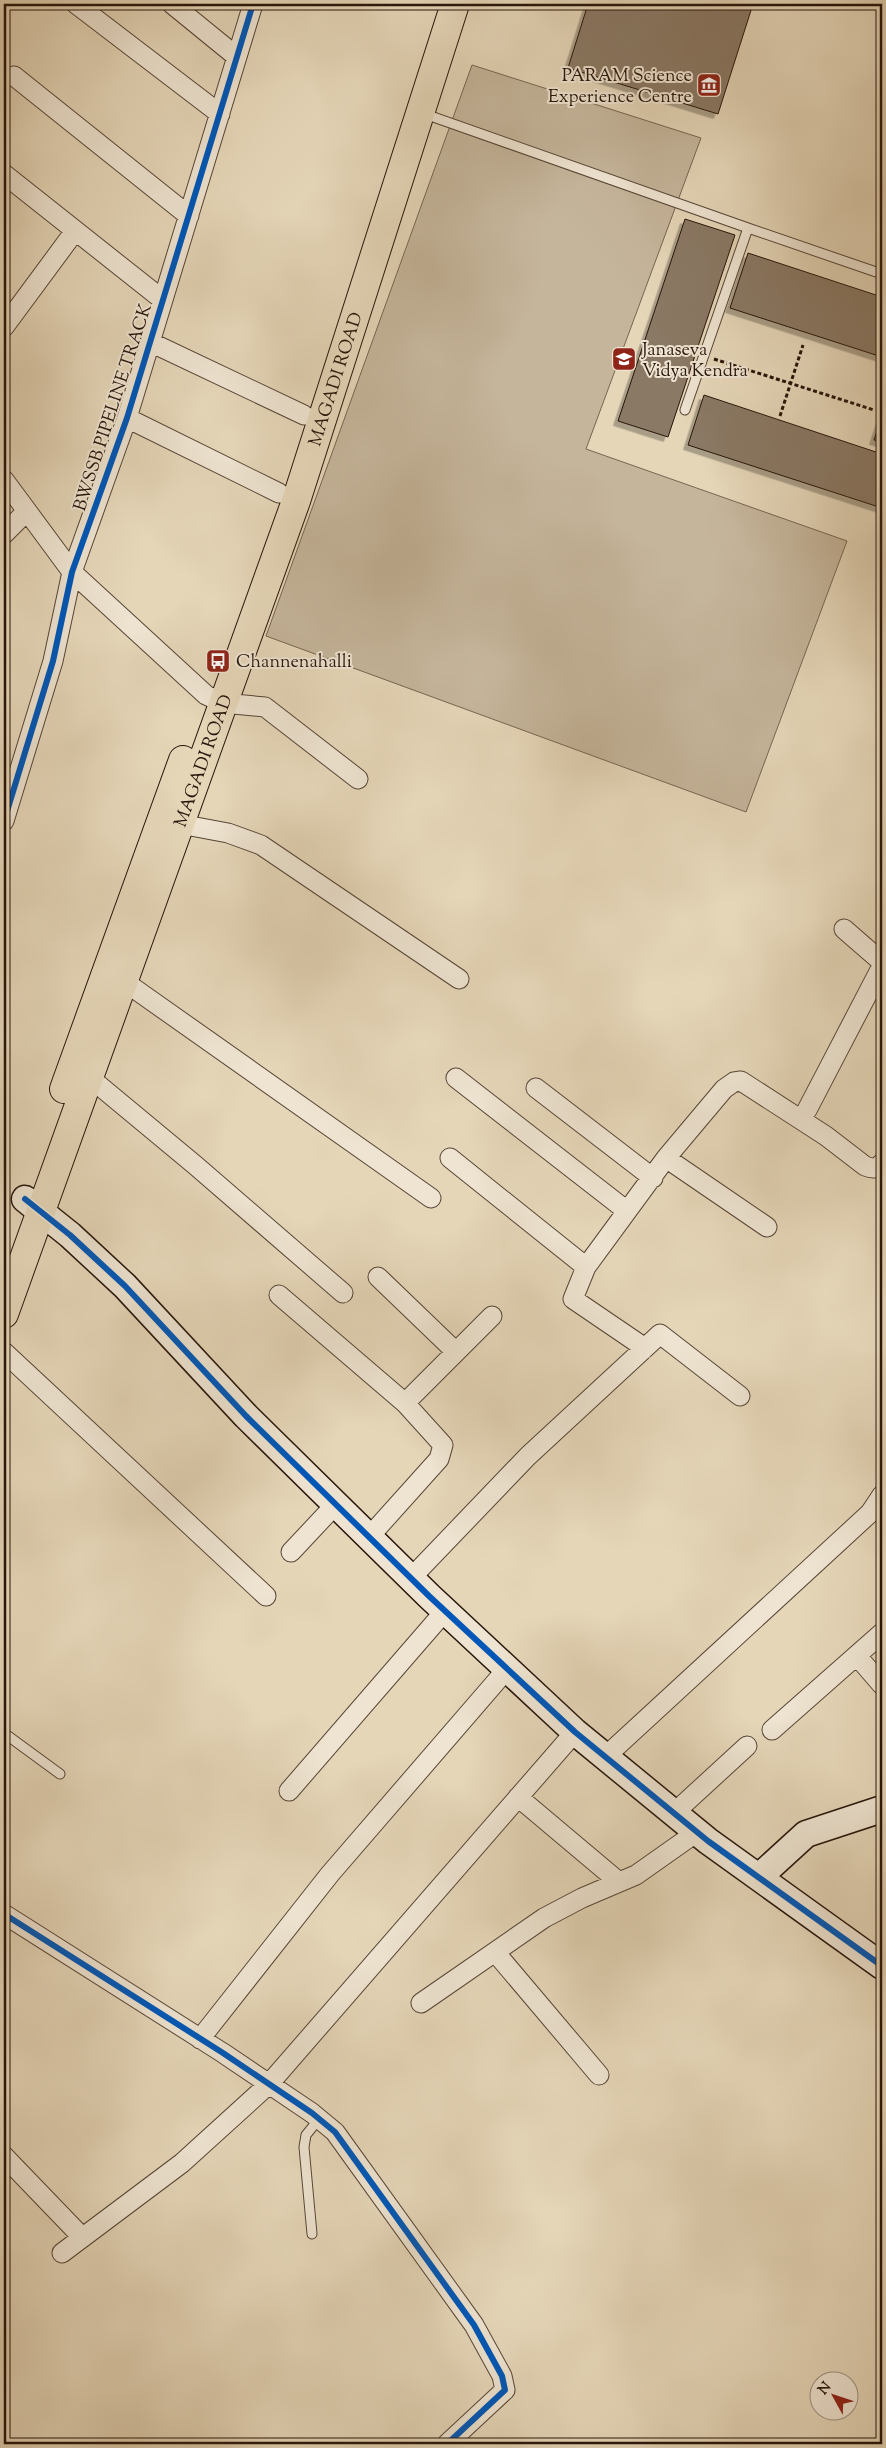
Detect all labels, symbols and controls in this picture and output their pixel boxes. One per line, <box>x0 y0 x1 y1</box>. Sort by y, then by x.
place label: PARAM Science Experience Centre <box>548 64 692 111</box>
museum icon: PARAM Science Experience Centre <box>696 72 722 98</box>
street label: BWSSB PIPELINE TRACK <box>68 301 160 515</box>
street label: MAGADI ROAD <box>303 309 371 450</box>
place label: Janaseva Vidya Kendra <box>641 338 748 385</box>
school or university icon: Janaseva Vidya Kendra <box>611 346 637 372</box>
bus stop icon: Channenahalli <box>205 648 231 674</box>
place label: Channenahalli <box>236 650 352 676</box>
street label: MAGADI ROAD <box>169 691 240 831</box>
north arrow <box>808 2370 858 2420</box>
text: N <box>814 2378 837 2400</box>

